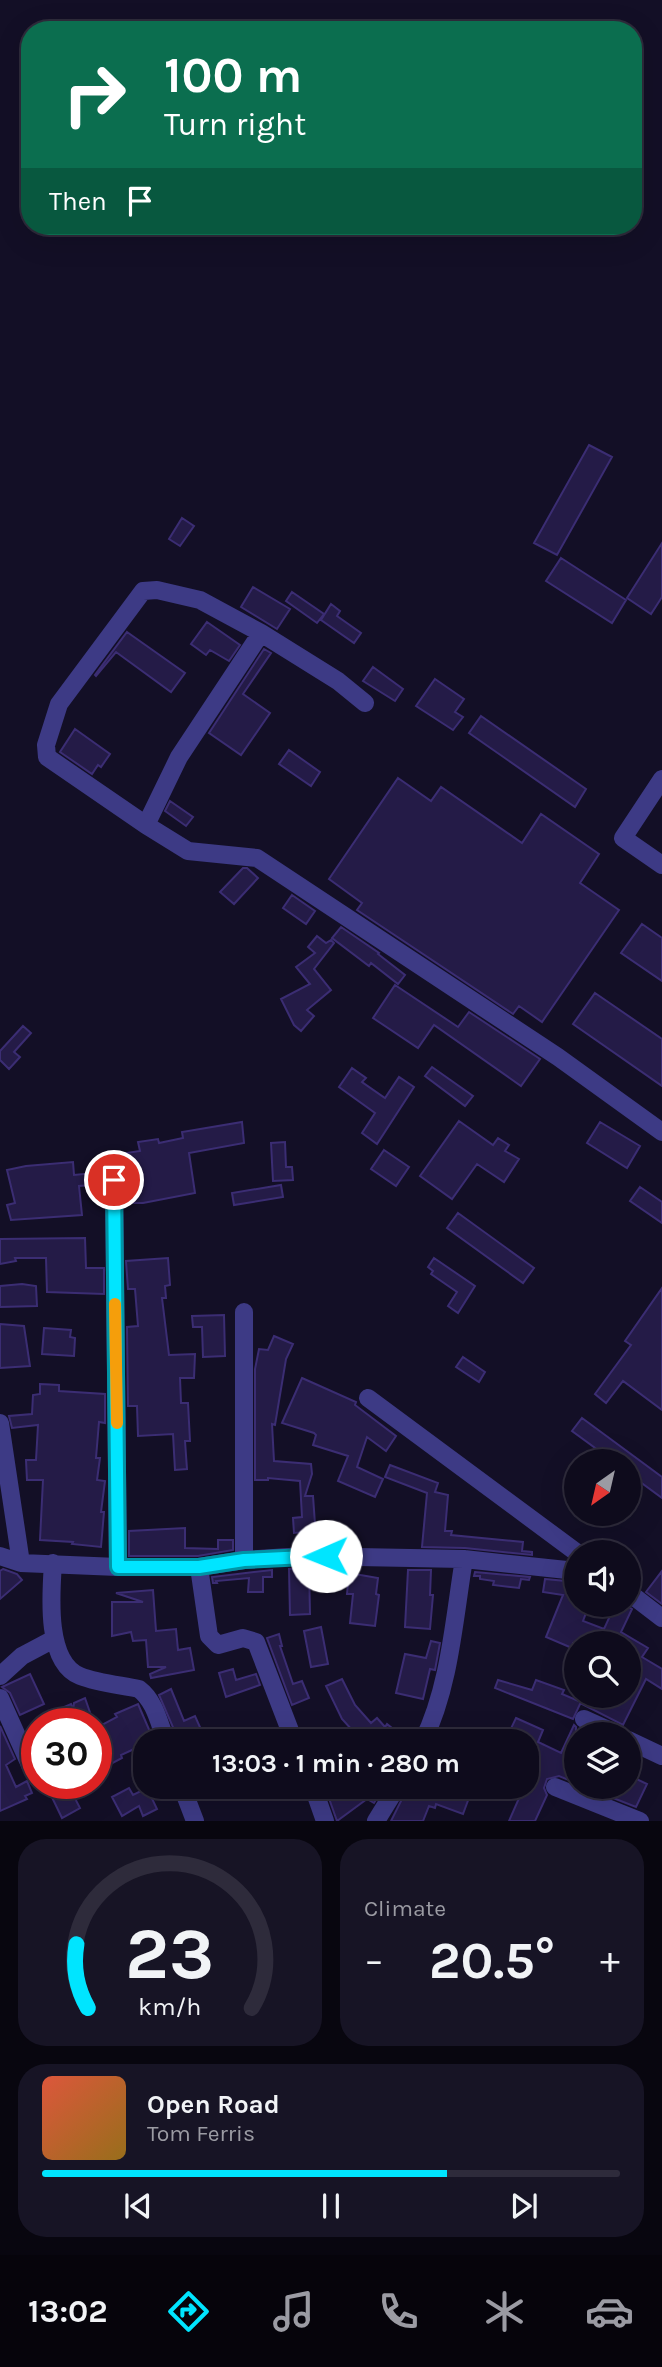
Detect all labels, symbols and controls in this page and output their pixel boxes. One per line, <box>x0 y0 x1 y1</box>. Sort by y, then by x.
text: 100 m <box>164 47 302 104</box>
icon: right <box>49 49 140 140</box>
text: Turn right <box>164 106 306 143</box>
icon: arrive <box>121 182 159 220</box>
text: Then <box>49 186 107 217</box>
pin <box>84 1150 144 1210</box>
icon: arrive <box>95 1161 133 1199</box>
north arrow <box>564 1449 640 1526</box>
map controls <box>564 1449 641 1799</box>
position arrow <box>289 1519 363 1593</box>
button: sound <box>564 1540 641 1617</box>
button: search <box>564 1631 641 1708</box>
speed limit sign: 30 <box>21 1708 112 1799</box>
button: layers <box>564 1722 641 1799</box>
text: 13:03 · 1 min · 280 m <box>212 1748 460 1779</box>
text: Climate <box>364 1895 446 1922</box>
text: 23 <box>125 1912 215 1997</box>
text: 20.5° <box>429 1930 555 1991</box>
text: − <box>364 1938 384 1983</box>
text: + <box>600 1938 620 1983</box>
text: km/h <box>138 1992 202 2021</box>
text: Open Road <box>147 2089 280 2120</box>
text: Tom Ferris <box>147 2120 255 2147</box>
icon: previous <box>119 2187 157 2225</box>
icon: pause <box>312 2187 350 2225</box>
icon: next <box>505 2187 543 2225</box>
icon: directions <box>164 2287 213 2336</box>
icon: music <box>269 2287 318 2336</box>
icon: phone <box>374 2287 423 2336</box>
icon: climate <box>480 2287 529 2336</box>
icon: car <box>585 2287 634 2336</box>
text: 13:02 <box>28 2293 108 2330</box>

